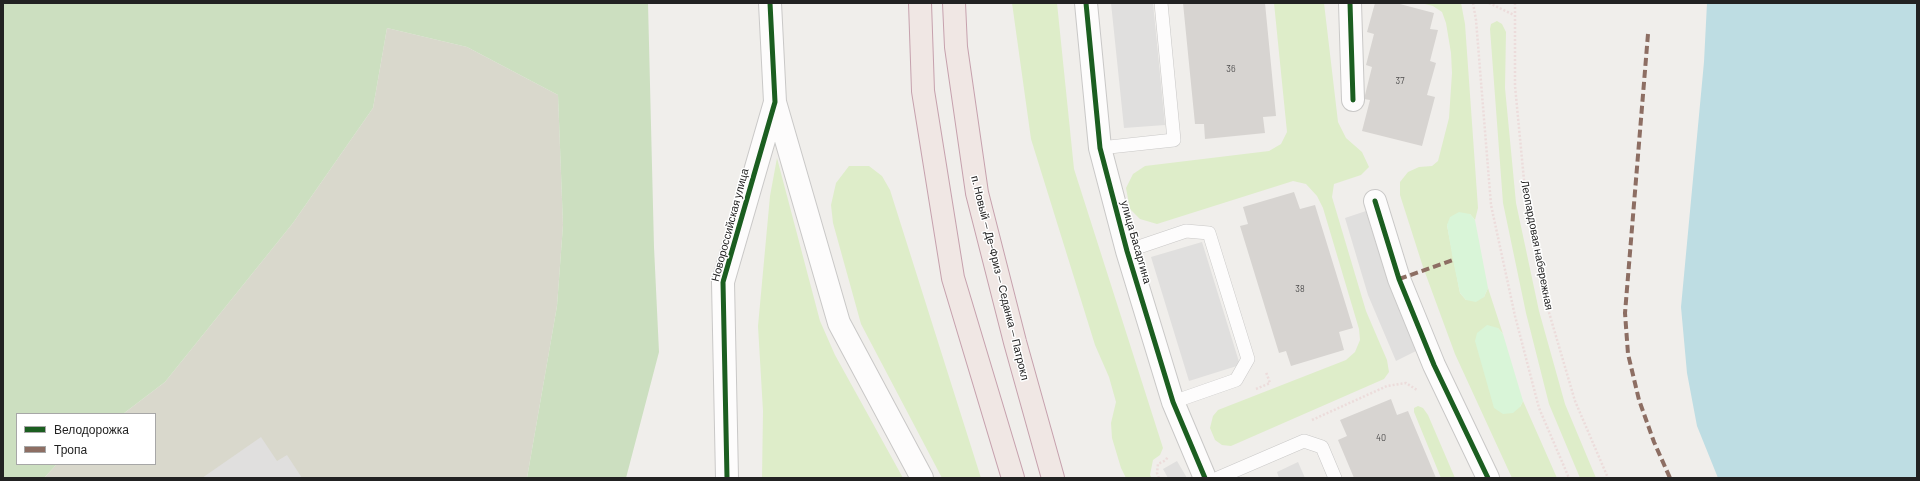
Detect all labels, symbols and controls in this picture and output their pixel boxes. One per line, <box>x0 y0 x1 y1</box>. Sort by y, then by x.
house number: 36 <box>1226 64 1236 74</box>
house number: 37 <box>1396 76 1404 86</box>
street label: Новороссийская улица <box>709 167 751 283</box>
street label: п. Новый — Де-Фриз — Седанка — Патрокл <box>968 174 1032 382</box>
street label: Леопардовая набережная <box>1518 179 1556 311</box>
street label: улица Басаргина <box>1118 199 1154 285</box>
house number: 38 <box>1295 284 1305 294</box>
legend <box>16 413 156 465</box>
text: Велодорожка <box>54 422 129 436</box>
house number: 40 <box>1376 433 1386 443</box>
text: Тропа <box>54 442 87 456</box>

